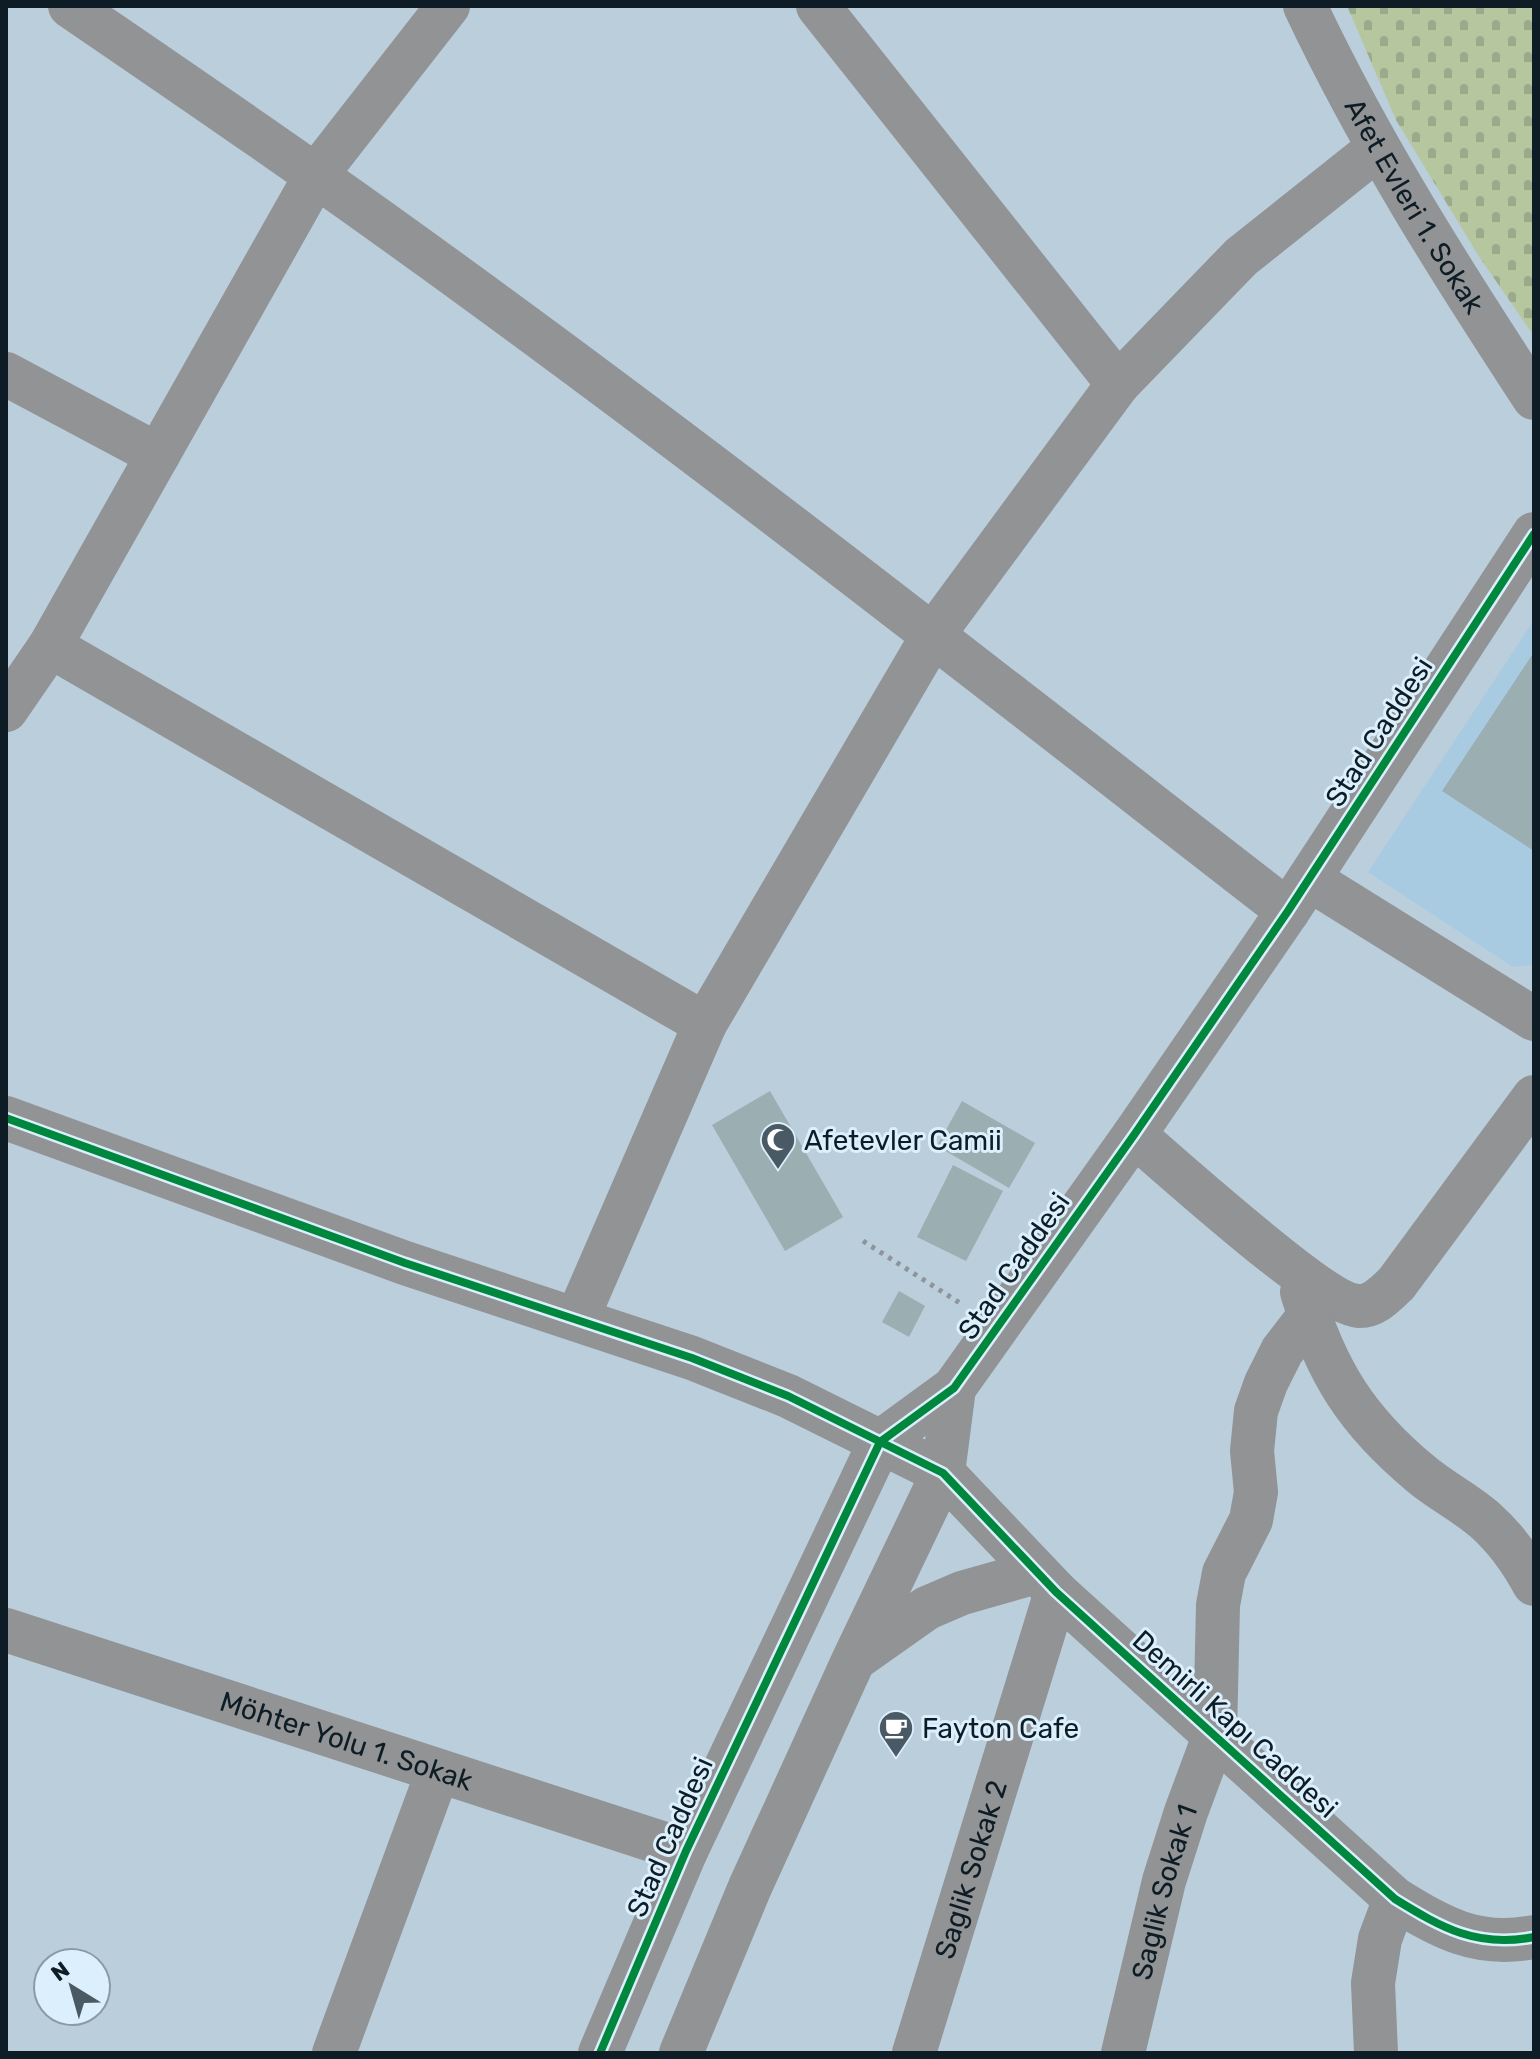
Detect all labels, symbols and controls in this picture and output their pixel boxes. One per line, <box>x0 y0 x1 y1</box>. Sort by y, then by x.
street label: Afet Evleri 1. Sokak <box>1338 93 1492 320</box>
street label: Stad Caddesi <box>1318 651 1440 813</box>
mosque icon: Afetevler Camii <box>759 1121 797 1171</box>
place label: Afetevler Camii <box>804 1124 1002 1157</box>
street label: Stad Caddesi <box>951 1186 1077 1346</box>
street label: Demirli Kapı Caddesi <box>1126 1623 1344 1825</box>
street label: Möhter Yolu 1. Sokak <box>216 1684 478 1797</box>
cafe icon: Fayton Cafe <box>877 1709 915 1759</box>
place label: Fayton Cafe <box>922 1712 1079 1745</box>
street label: Stad Caddesi <box>620 1752 720 1922</box>
street label: Saglik Sokak 2 <box>928 1776 1014 1963</box>
street label: Saglik Sokak 1 <box>1125 1800 1204 1983</box>
north arrow <box>32 1947 112 2027</box>
text: N <box>46 1956 75 1987</box>

